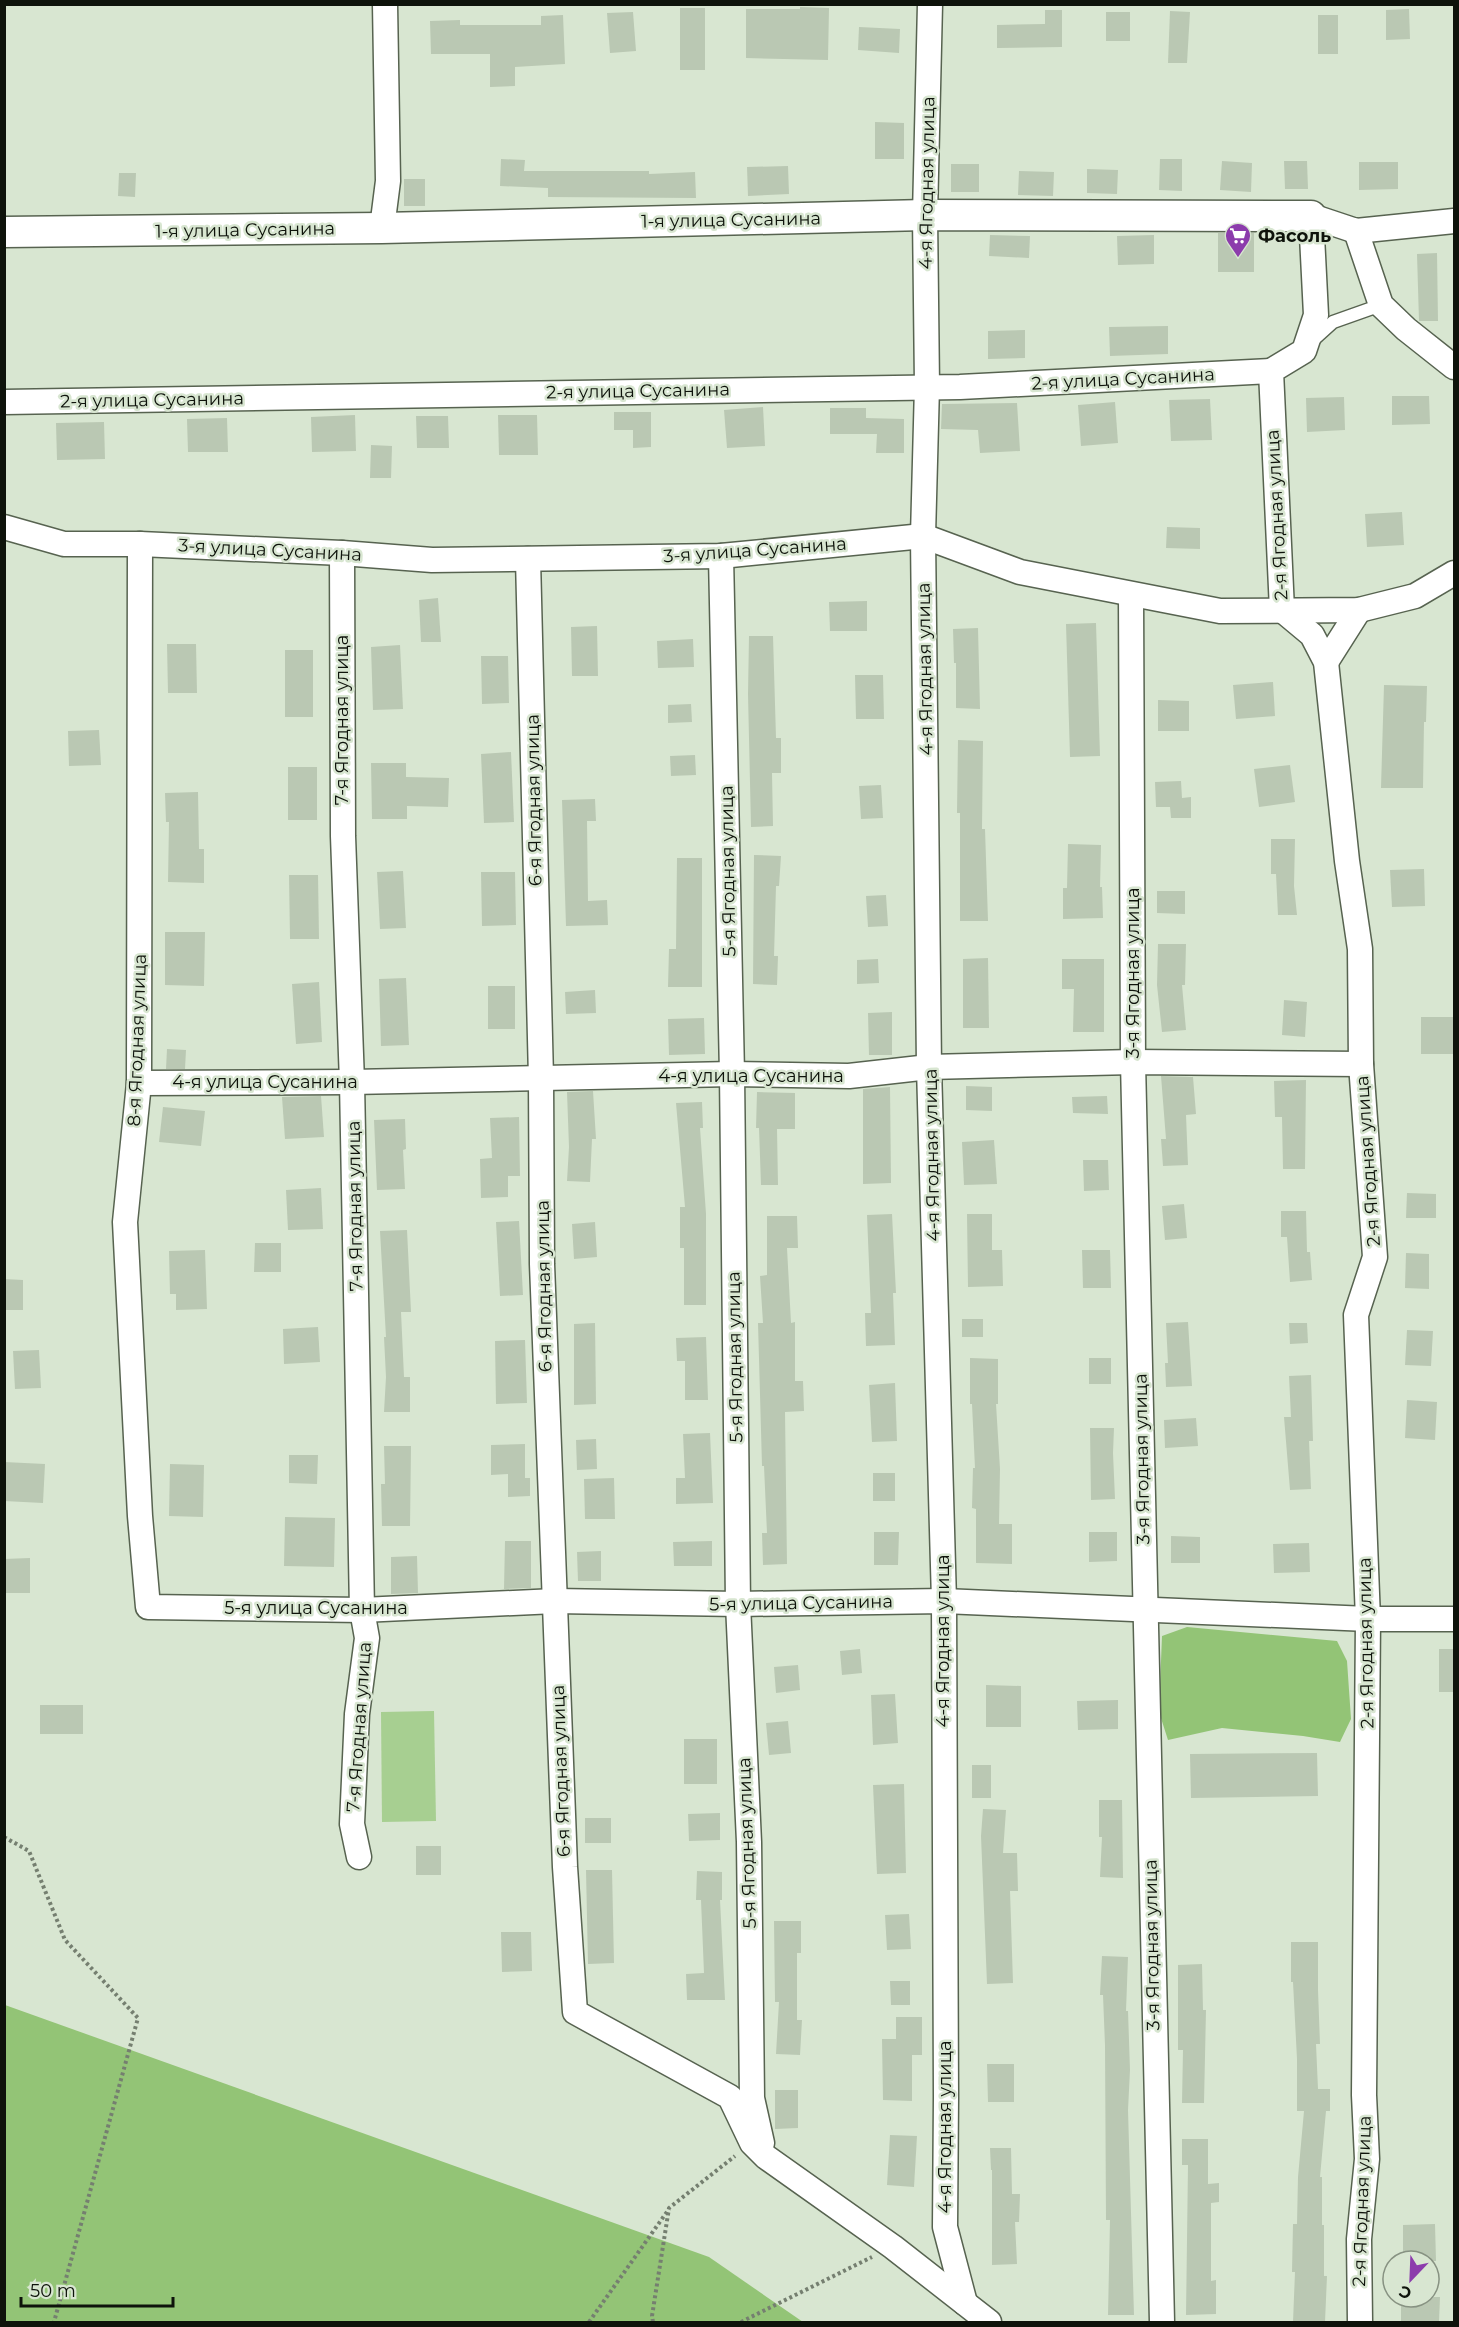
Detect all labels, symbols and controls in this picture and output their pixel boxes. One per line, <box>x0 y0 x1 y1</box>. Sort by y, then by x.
street label: 4-я Ягодная улица <box>914 96 940 270</box>
street label: 1-я улица Сусанина <box>641 207 821 233</box>
street label: 1-я улица Сусанина <box>155 217 335 243</box>
supermarket icon: Фасоль <box>1223 221 1253 259</box>
place label: Фасоль <box>1258 225 1331 247</box>
street label: 2-я улица Сусанина <box>1031 363 1215 395</box>
street label: 2-я улица Сусанина <box>546 378 730 404</box>
street label: 2-я улица Сусанина <box>60 387 244 413</box>
street label: 2-я Ягодная улица <box>1262 429 1292 601</box>
street label: 3-я улица Сусанина <box>663 533 847 567</box>
street label: 3-я улица Сусанина <box>178 534 362 566</box>
street label: 4-я Ягодная улица <box>912 582 938 756</box>
street label: 7-я Ягодная улица <box>331 635 353 805</box>
street label: 6-я Ягодная улица <box>522 714 546 886</box>
street label: 5-я Ягодная улица <box>716 785 740 957</box>
street label: 3-я Ягодная улица <box>1122 887 1144 1059</box>
street label: 8-я Ягодная улица <box>123 953 151 1127</box>
street label: 4-я улица Сусанина <box>658 1065 844 1087</box>
street label: 4-я Ягодная улица <box>919 1068 945 1242</box>
street label: 4-я улица Сусанина <box>172 1071 358 1093</box>
street label: 2-я Ягодная улица <box>1351 1075 1385 1247</box>
street label: 7-я Ягодная улица <box>343 1120 367 1292</box>
street label: 6-я Ягодная улица <box>532 1200 556 1372</box>
street label: 5-я Ягодная улица <box>723 1271 747 1443</box>
street label: 3-я Ягодная улица <box>1130 1373 1154 1545</box>
street label: 4-я Ягодная улица <box>932 1554 954 1728</box>
street label: 2-я Ягодная улица <box>1354 1557 1378 1729</box>
street label: 5-я улица Сусанина <box>709 1590 893 1616</box>
street label: 5-я улица Сусанина <box>224 1597 408 1619</box>
street label: 7-я Ягодная улица <box>342 1641 376 1813</box>
street label: 6-я Ягодная улица <box>547 1685 575 1857</box>
street label: 5-я Ягодная улица <box>733 1757 761 1929</box>
street label: 3-я Ягодная улица <box>1140 1859 1164 2031</box>
street label: 4-я Ягодная улица <box>934 2040 956 2214</box>
street label: 2-я Ягодная улица <box>1348 2115 1376 2287</box>
north arrow <box>1381 2249 1441 2309</box>
scale bar <box>21 2270 172 2308</box>
text: 50 m <box>30 2280 76 2302</box>
text: С <box>1396 2281 1414 2303</box>

